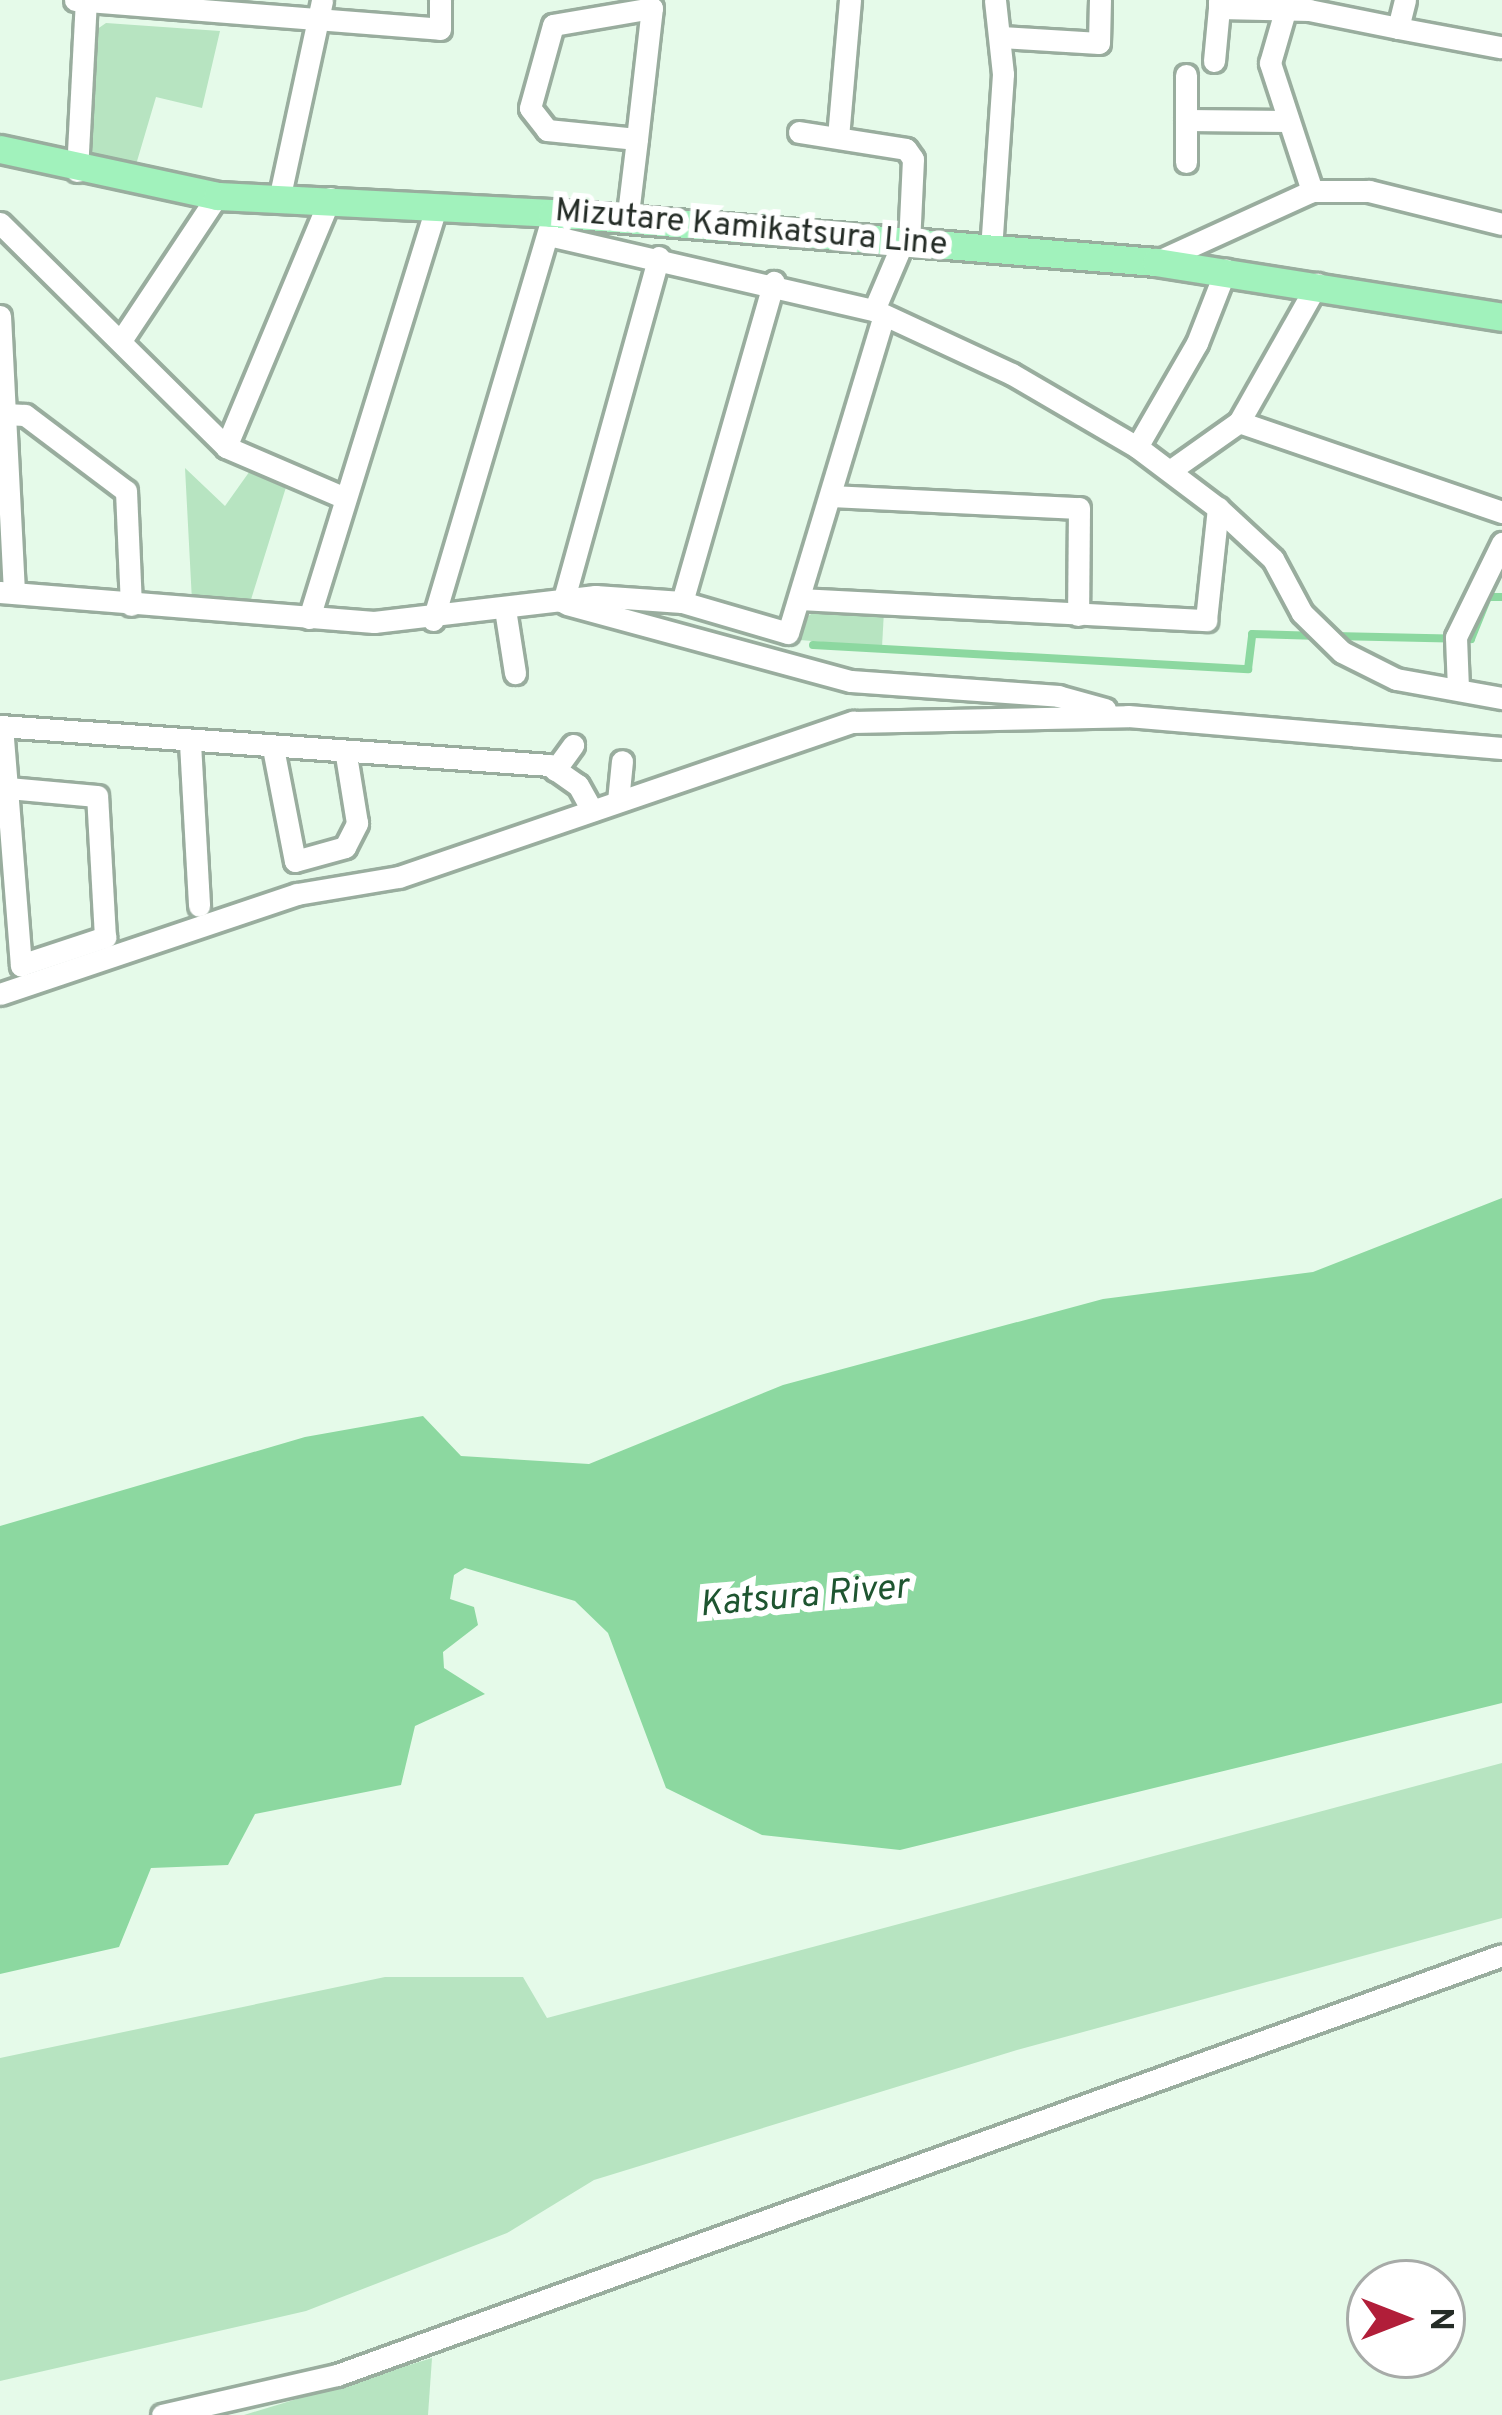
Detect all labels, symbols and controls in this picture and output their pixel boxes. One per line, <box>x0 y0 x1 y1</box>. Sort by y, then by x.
street label: Mizutare Kamikatsura Line <box>553 193 949 267</box>
water label: Katsura River <box>698 1567 910 1629</box>
north arrow <box>1346 2259 1466 2379</box>
text: N <box>1418 2307 1460 2331</box>

